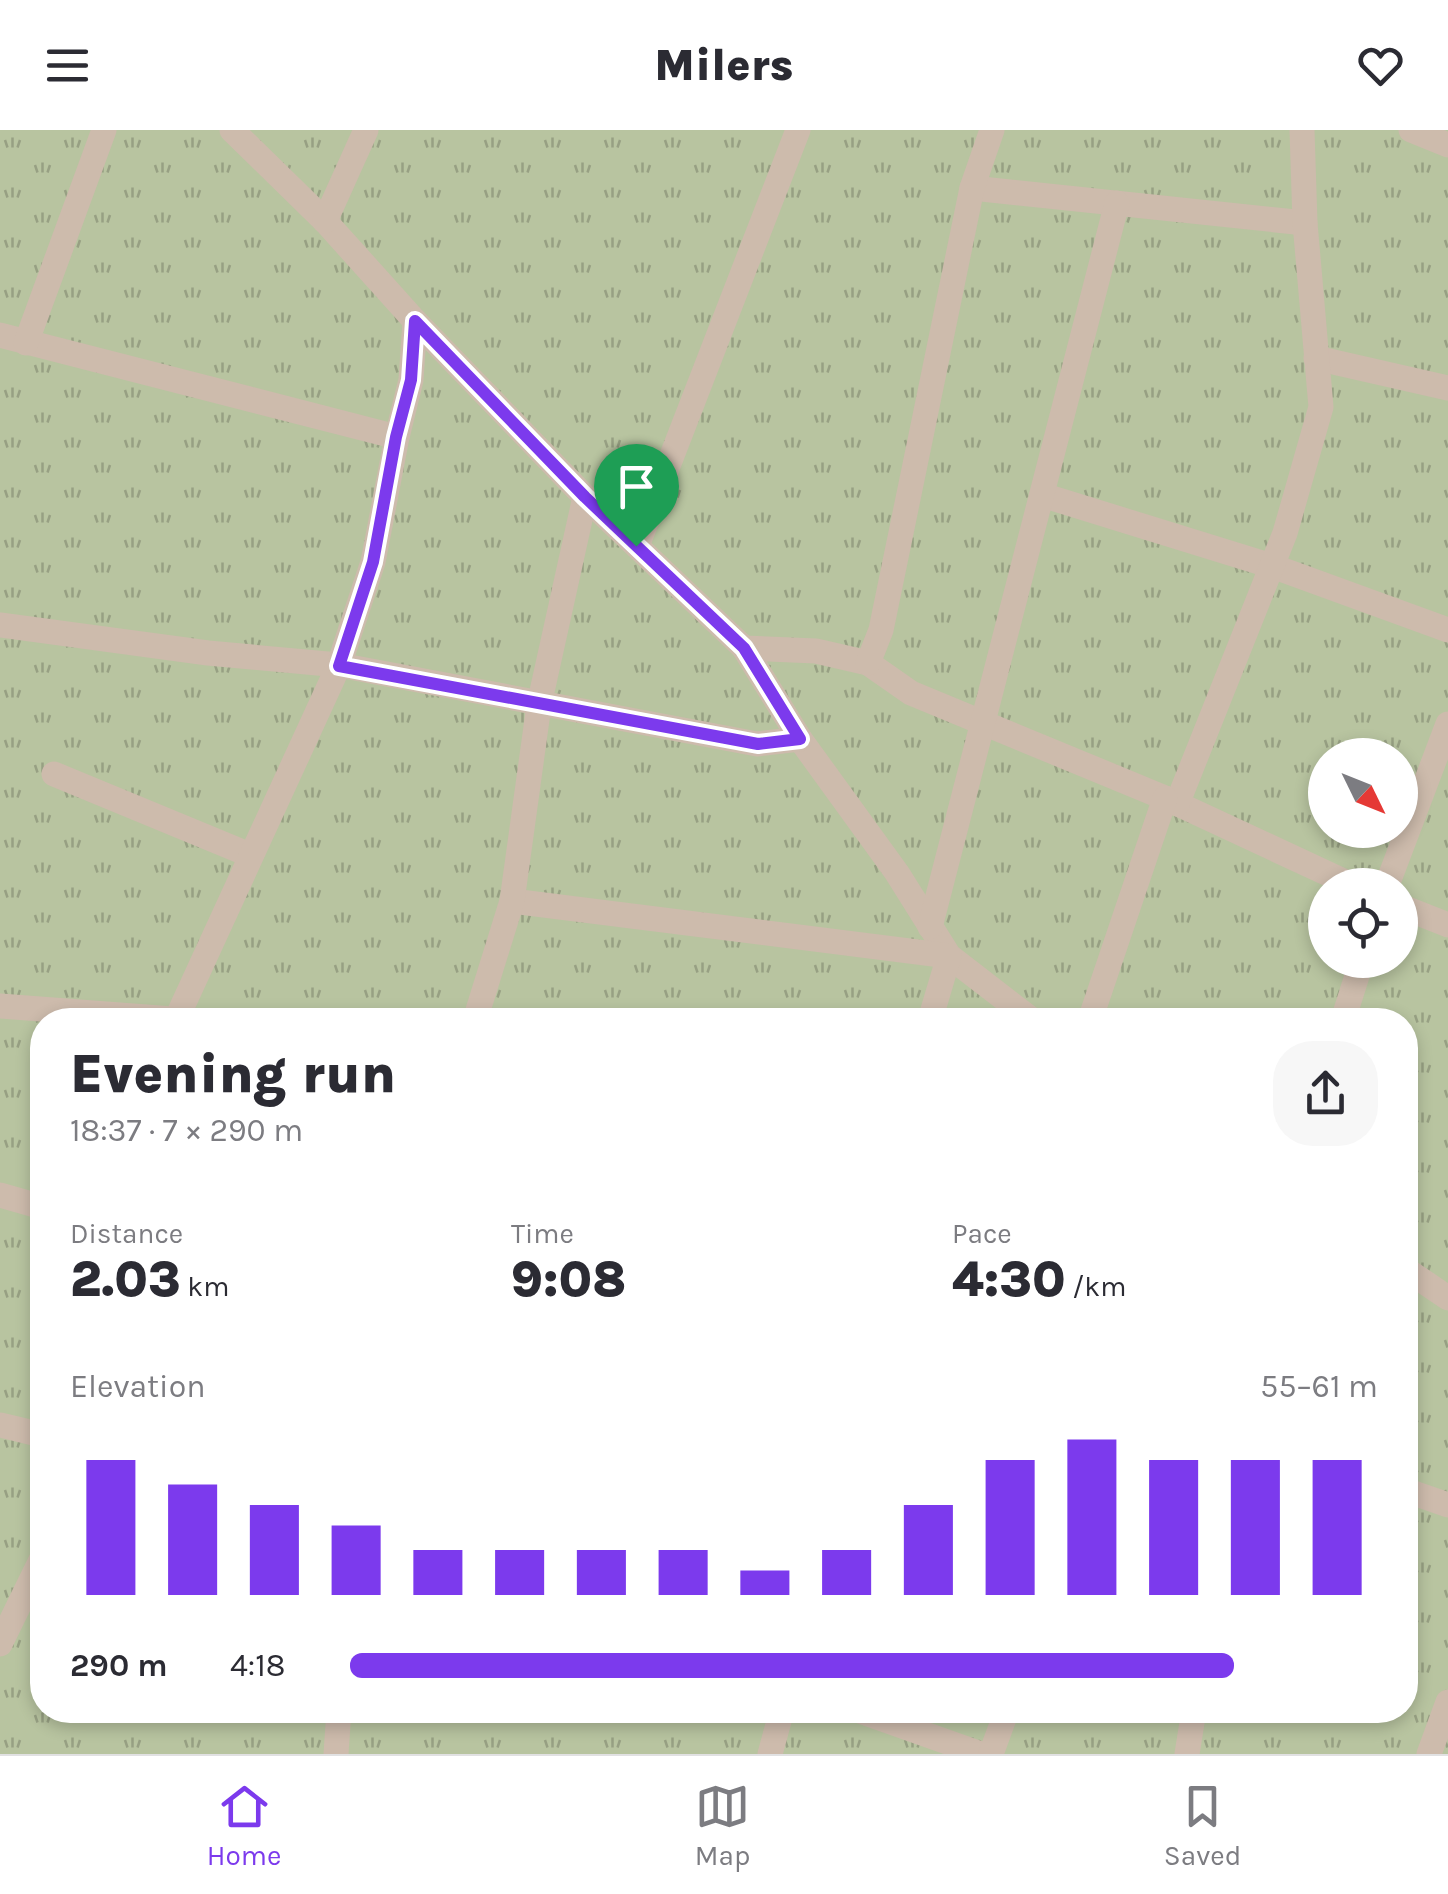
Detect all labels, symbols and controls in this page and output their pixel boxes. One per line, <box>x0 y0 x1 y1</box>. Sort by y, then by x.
icon: menu <box>40 38 95 93</box>
icon: heart <box>1353 38 1408 93</box>
text: Milers <box>654 39 794 91</box>
pin <box>594 444 679 547</box>
icon: arrive <box>609 459 664 514</box>
north arrow <box>1308 738 1418 848</box>
map controls <box>1308 738 1418 978</box>
button: locate <box>1308 868 1418 978</box>
button: share <box>1273 1041 1378 1146</box>
text: Evening run <box>70 1042 396 1106</box>
text: 18:37 · 7 × 290 m <box>70 1112 303 1149</box>
text: Distance <box>70 1217 183 1250</box>
text: Time <box>511 1217 574 1250</box>
text: Pace <box>952 1217 1012 1250</box>
text: 2.03 <box>70 1250 181 1309</box>
text: 9:08 <box>511 1250 626 1309</box>
text: 4:30 <box>952 1250 1066 1309</box>
text: km <box>181 1270 229 1303</box>
text: /km <box>1066 1270 1126 1303</box>
text: Elevation <box>70 1368 205 1405</box>
text: 55–61 m <box>1260 1368 1378 1405</box>
text: 290 m <box>70 1647 168 1684</box>
text: 4:18 <box>230 1647 286 1684</box>
tab: Home <box>207 1779 281 1872</box>
tab: Map <box>695 1779 750 1872</box>
tab: Saved <box>1164 1779 1241 1872</box>

